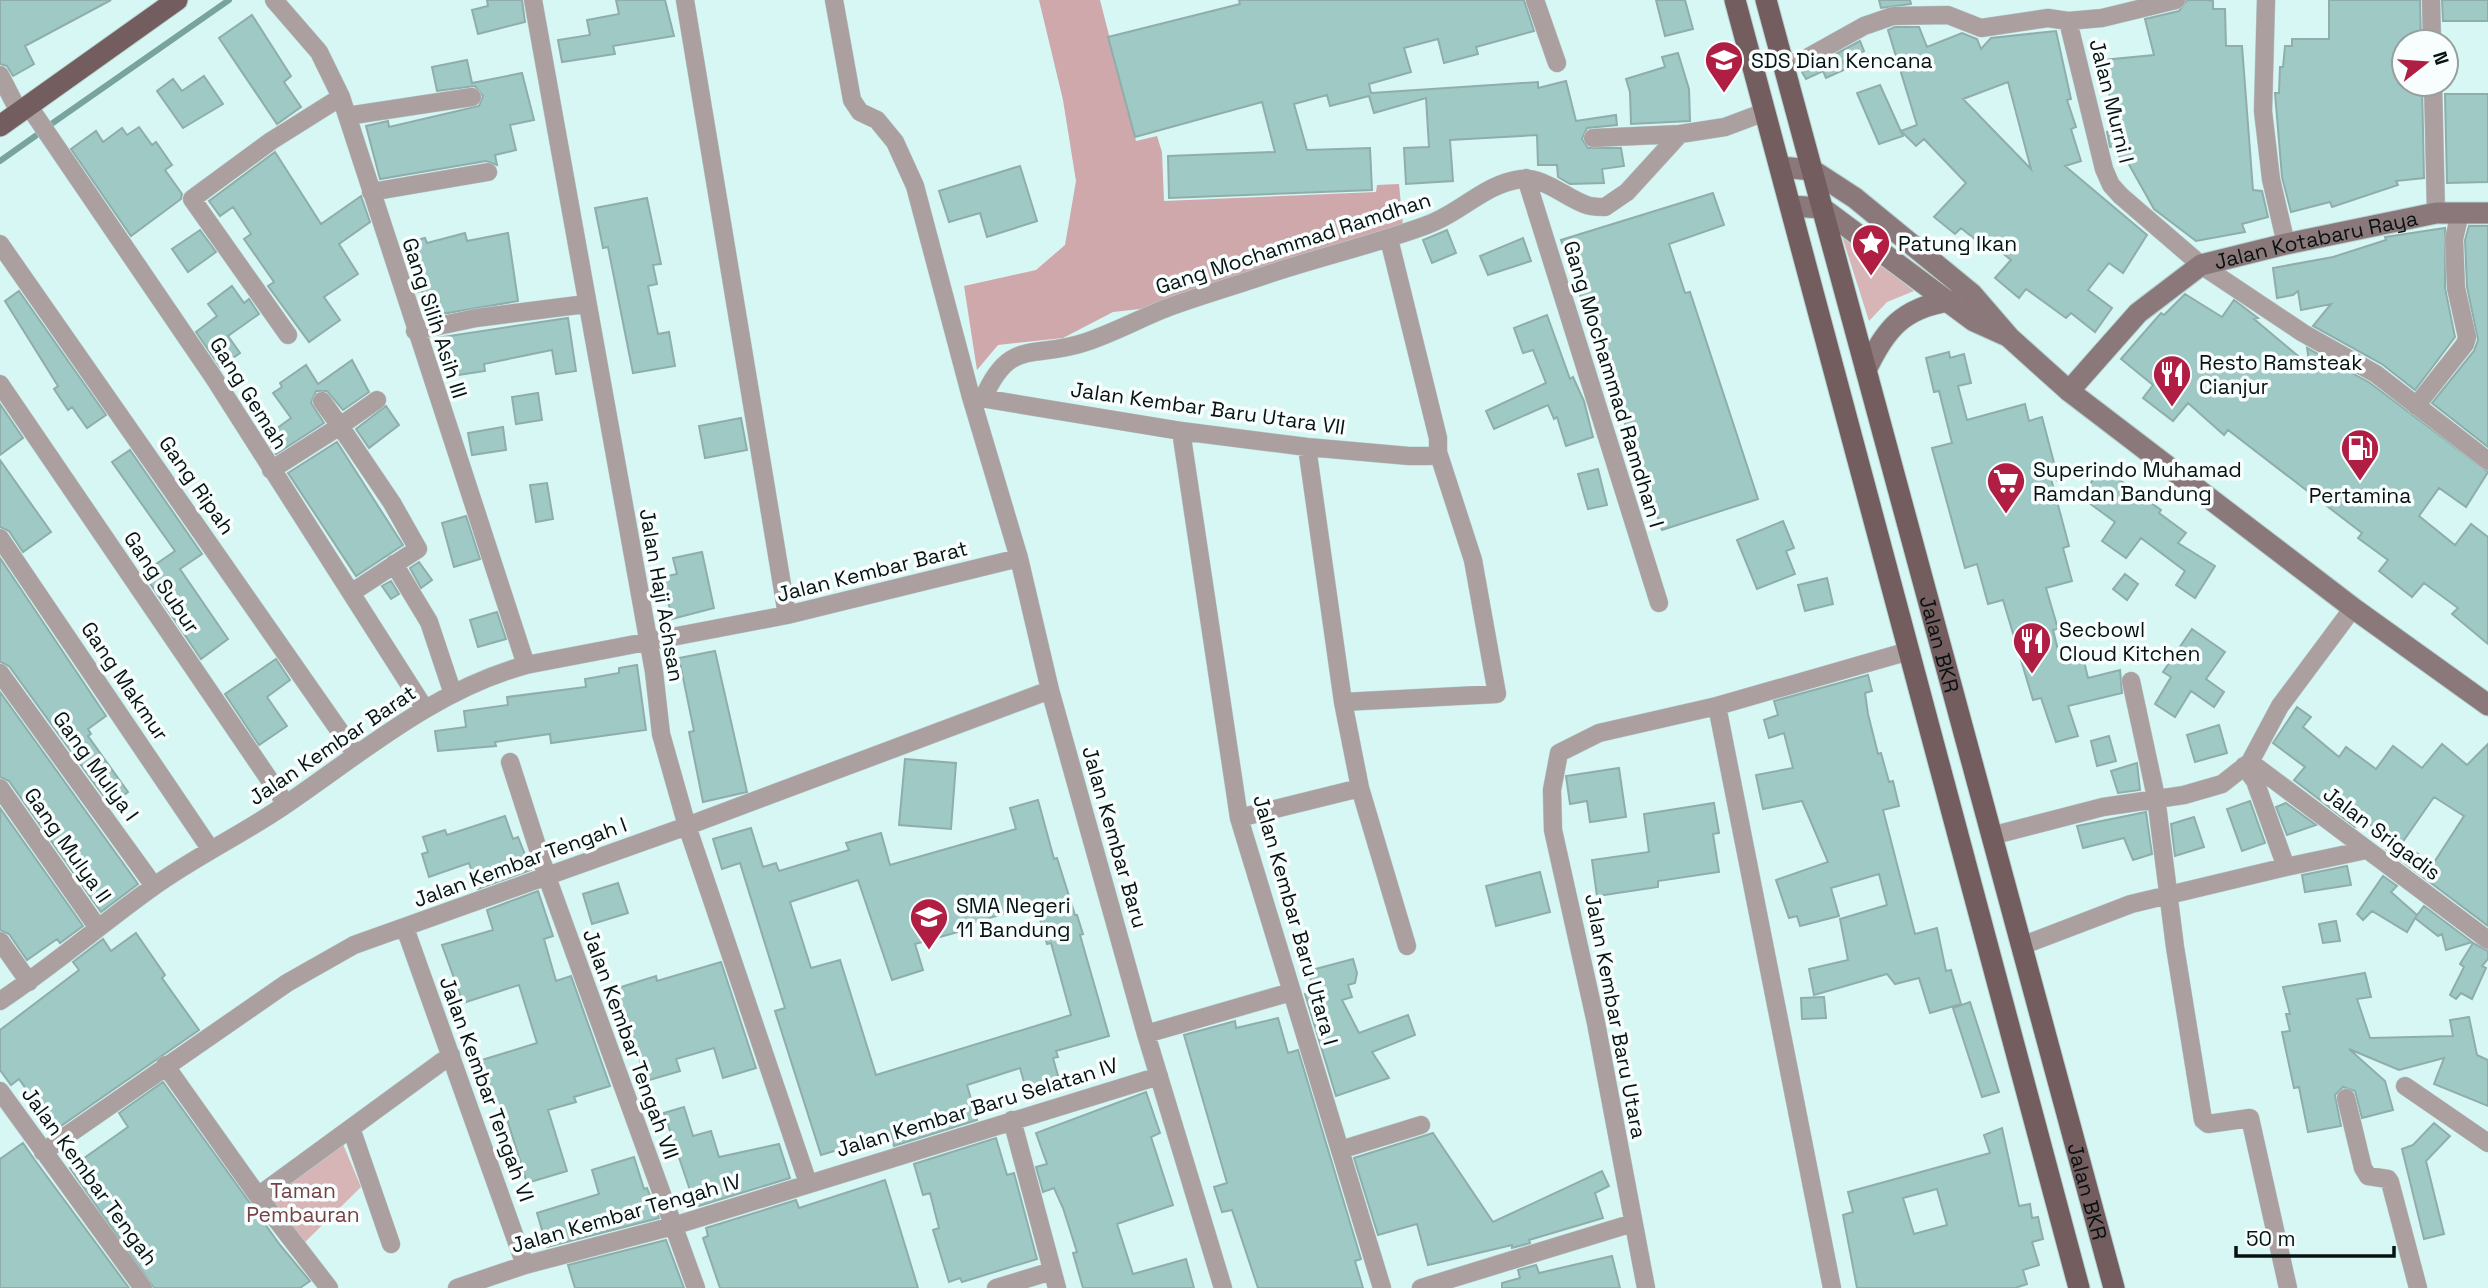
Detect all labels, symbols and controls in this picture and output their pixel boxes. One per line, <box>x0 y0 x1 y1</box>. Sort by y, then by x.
north arrow <box>2390 28 2460 98</box>
street label: Jalan Murni I <box>2084 36 2140 166</box>
school or university icon: SDS Dian Kencana <box>1703 39 1745 94</box>
place label: SDS Dian Kencana <box>1751 47 1933 74</box>
text: N <box>2427 48 2455 68</box>
street label: Gang Mochammad Ramdhan <box>1152 186 1434 300</box>
street label: Jalan Kotabaru Raya <box>2211 204 2420 275</box>
place icon: Patung Ikan <box>1850 222 1892 277</box>
place label: Patung Ikan <box>1898 230 2017 257</box>
street label: Gang Silih Asih III <box>396 234 474 402</box>
street label: Gang Mochammad Ramdhan I <box>1557 237 1671 531</box>
street label: Gang Gemah <box>204 332 294 454</box>
place label: Resto Ramsteak Cianjur <box>2199 349 2362 400</box>
restaurant icon: Resto Ramsteak Cianjur <box>2151 353 2193 408</box>
street label: Jalan Kembar Baru Utara VII <box>1069 375 1347 441</box>
fuel station icon: Pertamina <box>2339 427 2381 482</box>
street label: Gang Ripah <box>153 430 241 540</box>
place label: Superindo Muhamad Ramdan Bandung <box>2033 456 2242 507</box>
supermarket icon: Superindo Muhamad Ramdan Bandung <box>1985 460 2027 515</box>
place label: Pertamina <box>2309 482 2411 509</box>
street label: Jalan Haji Achsan <box>633 506 691 684</box>
street label: Gang Subur <box>118 526 206 638</box>
street label: Jalan Kembar Barat <box>774 534 970 608</box>
street label: Jalan BKR <box>1914 592 1966 695</box>
street label: Gang Makmur <box>75 616 175 746</box>
place label: Secbowl Cloud Kitchen <box>2059 616 2200 667</box>
restaurant icon: Secbowl Cloud Kitchen <box>2011 620 2053 675</box>
street label: Jalan Kembar Barat <box>243 679 421 811</box>
street label: Gang Mulya I <box>47 706 145 826</box>
street label: Jalan Kembar Baru <box>1076 743 1154 931</box>
street label: Jalan Srigadis <box>2318 780 2446 886</box>
street label: Gang Mulya II <box>18 782 118 908</box>
street label: Jalan Kembar Baru Utara I <box>1247 792 1345 1048</box>
street label: Jalan Kembar Tengah I <box>410 811 630 913</box>
street label: Jalan Kembar Baru Utara <box>1579 891 1653 1141</box>
place label: SMA Negeri 11 Bandung <box>956 892 1071 943</box>
school or university icon: SMA Negeri 11 Bandung <box>908 896 950 951</box>
street label: Jalan Kembar Tengah VII <box>577 925 685 1163</box>
street label: Jalan Kembar Tengah VI <box>434 973 540 1205</box>
street label: Jalan Kembar Baru Selatan IV <box>833 1051 1121 1163</box>
street label: Jalan Kembar Tengah <box>16 1081 164 1271</box>
street label: Jalan BKR <box>2062 1140 2114 1243</box>
street label: Jalan Kembar Tengah IV <box>508 1167 744 1259</box>
park label: Taman Pembauran <box>246 1177 360 1228</box>
scale bar <box>2236 1214 2394 1258</box>
text: 50 m <box>2246 1225 2296 1252</box>

